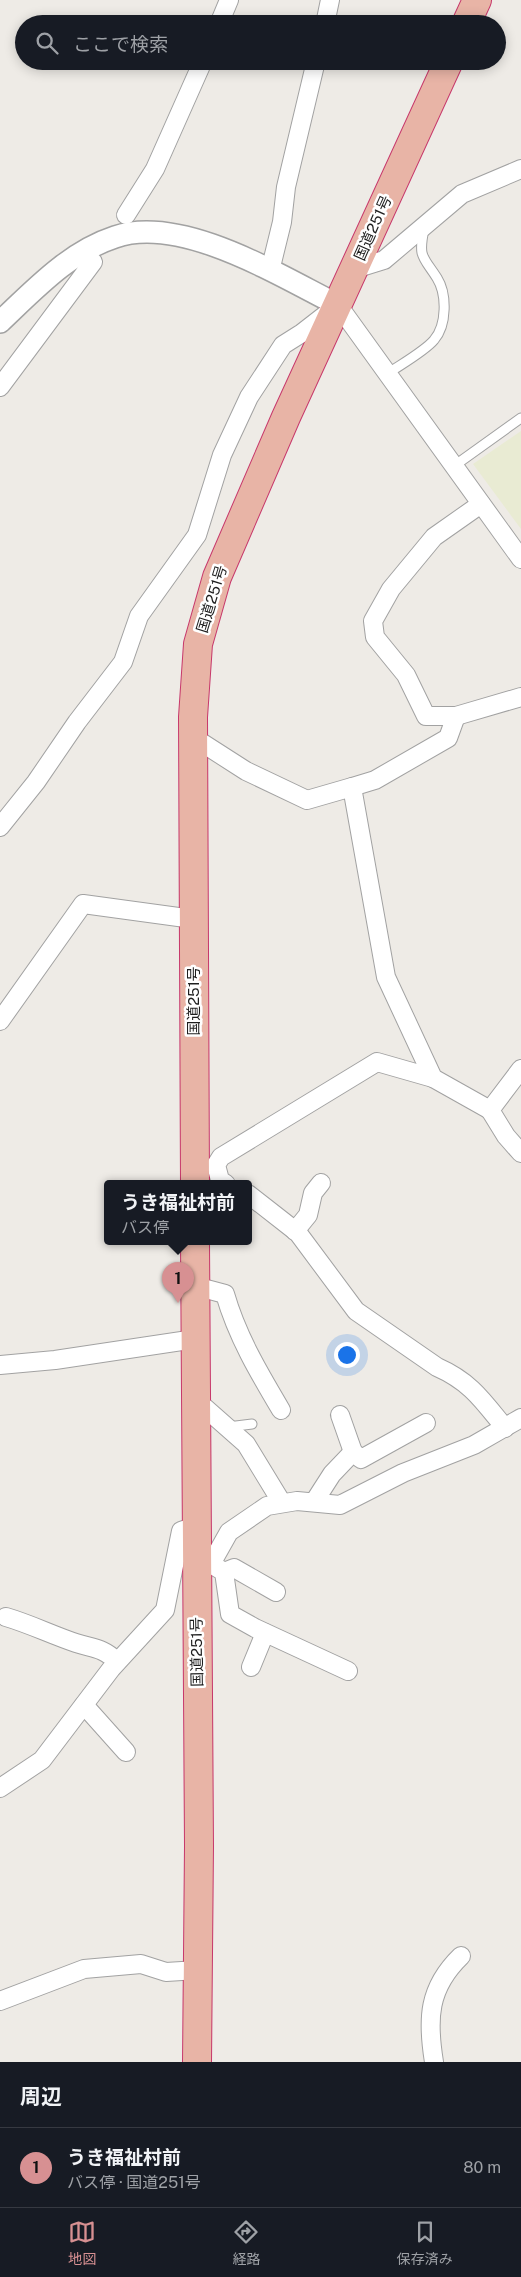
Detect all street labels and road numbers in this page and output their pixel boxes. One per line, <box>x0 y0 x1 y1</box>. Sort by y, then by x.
street label: 国道251号 <box>351 193 394 263</box>
street label: 国道251号 <box>193 563 230 635</box>
street label: 国道251号 <box>185 966 202 1036</box>
street label: 国道251号 <box>187 1617 206 1687</box>

